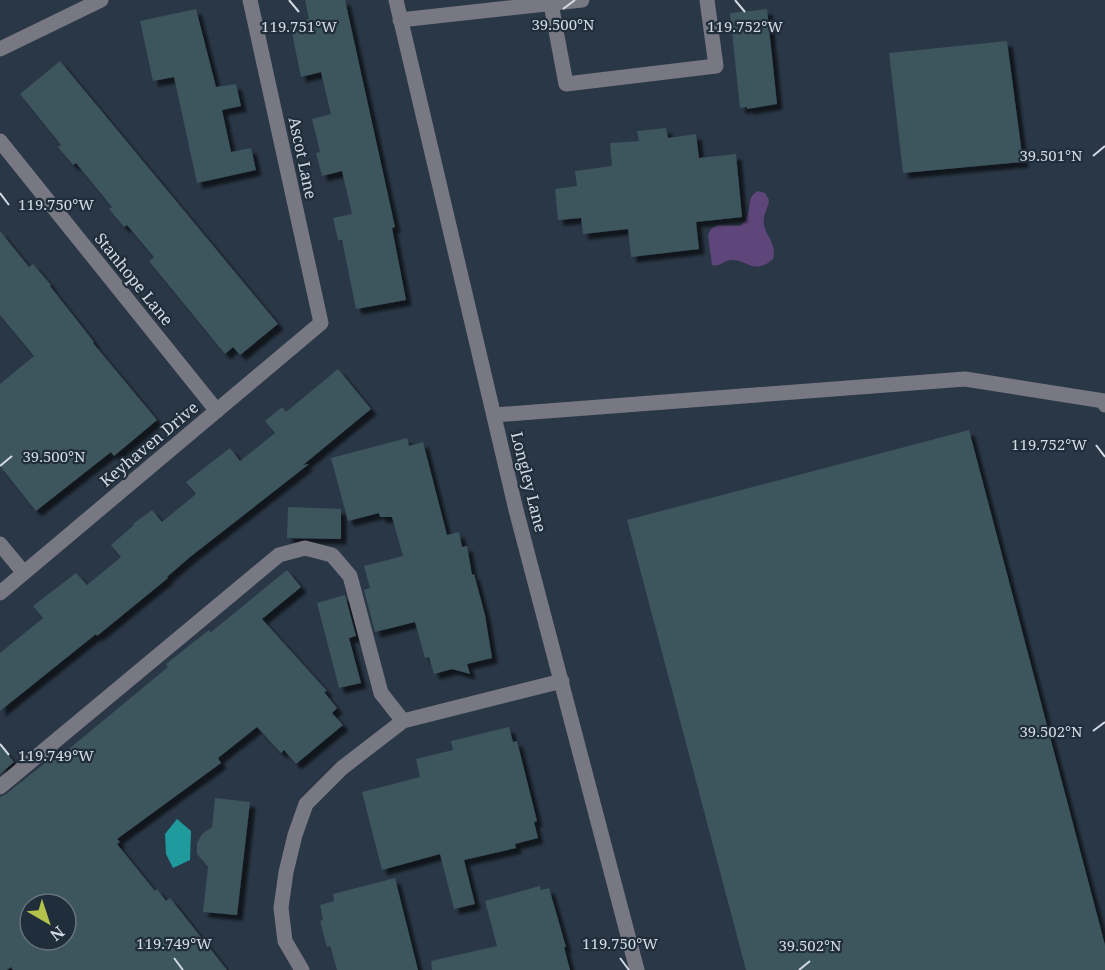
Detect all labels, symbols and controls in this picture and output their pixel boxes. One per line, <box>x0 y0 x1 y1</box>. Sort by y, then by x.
text: 39.500°N <box>531 14 595 34</box>
text: 119.751°W <box>261 16 337 36</box>
text: 119.752°W <box>707 16 783 36</box>
street label: Ascot Lane <box>284 115 322 201</box>
text: 39.501°N <box>1019 145 1083 165</box>
text: 119.750°W <box>18 194 94 214</box>
street label: Stanhope Lane <box>90 228 178 330</box>
street label: Keyhaven Drive <box>95 396 203 492</box>
street label: Longley Lane <box>506 430 552 534</box>
text: 119.752°W <box>1011 434 1087 454</box>
text: 39.500°N <box>22 446 86 466</box>
text: 39.502°N <box>1019 721 1083 741</box>
text: 119.749°W <box>18 745 94 765</box>
north arrow <box>18 892 78 952</box>
text: N <box>45 921 69 946</box>
text: 119.749°W <box>136 933 212 953</box>
text: 119.750°W <box>582 933 658 953</box>
text: 39.502°N <box>778 935 842 955</box>

